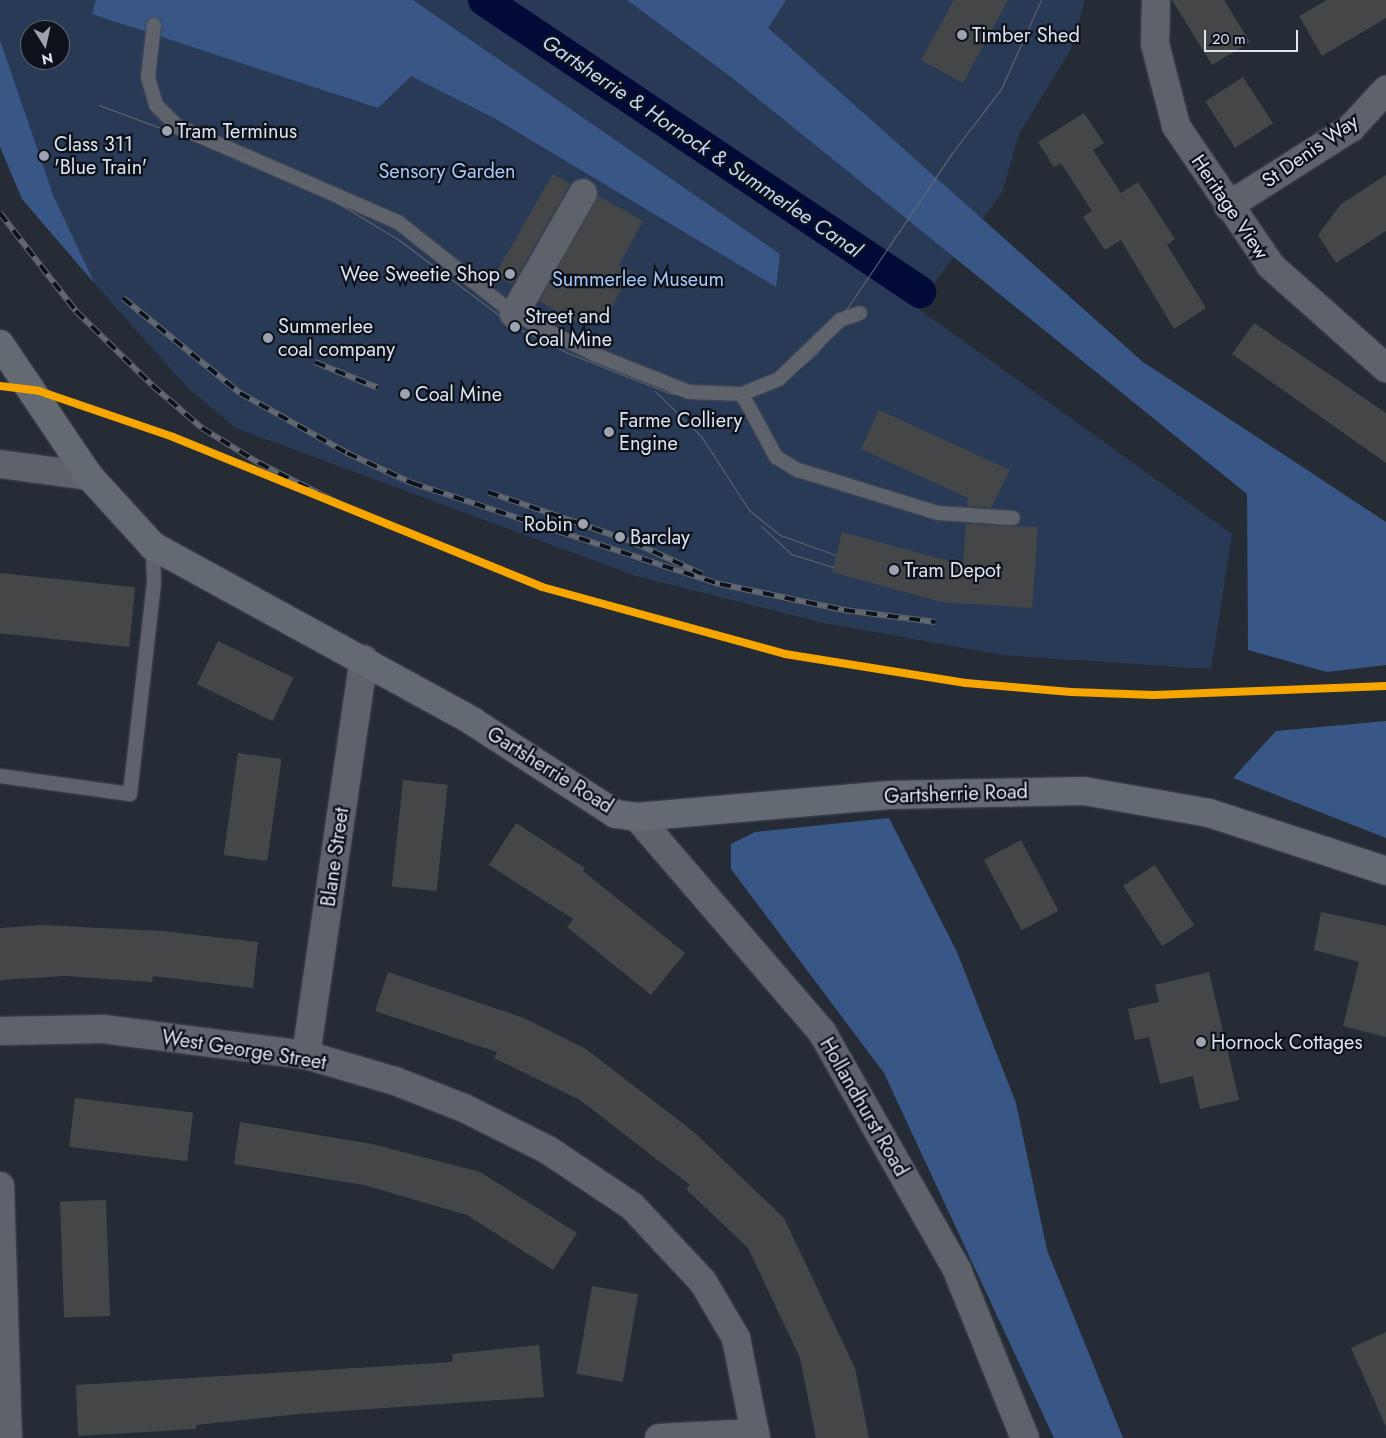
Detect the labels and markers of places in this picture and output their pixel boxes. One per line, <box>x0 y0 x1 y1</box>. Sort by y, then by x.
place label: Timber Shed <box>972 23 1080 47</box>
marker: Timber Shed <box>956 29 968 41</box>
place label: Tram Terminus <box>177 119 297 143</box>
marker: Tram Terminus <box>161 125 173 137</box>
place label: Class 311 'Blue Train' <box>54 132 147 179</box>
marker: Class 311 'Blue Train' <box>38 150 50 162</box>
place label: Wee Sweetie Shop <box>340 262 500 286</box>
marker: Wee Sweetie Shop <box>504 268 516 280</box>
place label: Street and Coal Mine <box>525 304 612 351</box>
place label: Summerlee coal company <box>278 314 395 361</box>
marker: Street and Coal Mine <box>509 321 521 333</box>
marker: Summerlee coal company <box>262 332 274 344</box>
place label: Coal Mine <box>415 382 502 406</box>
marker: Coal Mine <box>399 388 411 400</box>
place label: Farme Colliery Engine <box>619 409 742 456</box>
marker: Farme Colliery Engine <box>603 426 615 438</box>
place label: Robin <box>524 512 573 536</box>
marker: Robin <box>577 518 589 530</box>
place label: Barclay <box>630 525 690 549</box>
marker: Barclay <box>614 531 626 543</box>
place label: Tram Depot <box>904 558 1001 582</box>
marker: Tram Depot <box>888 564 900 576</box>
place label: Hornock Cottages <box>1211 1030 1362 1054</box>
marker: Hornock Cottages <box>1195 1036 1207 1048</box>

